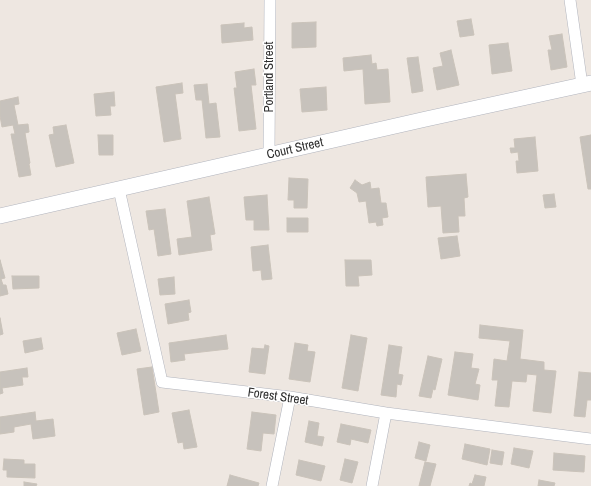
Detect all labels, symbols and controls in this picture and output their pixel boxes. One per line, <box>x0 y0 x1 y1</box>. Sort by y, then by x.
street label: Portland Street <box>262 41 278 113</box>
street label: Court Street <box>265 135 325 163</box>
street label: Forest Street <box>247 385 309 409</box>

